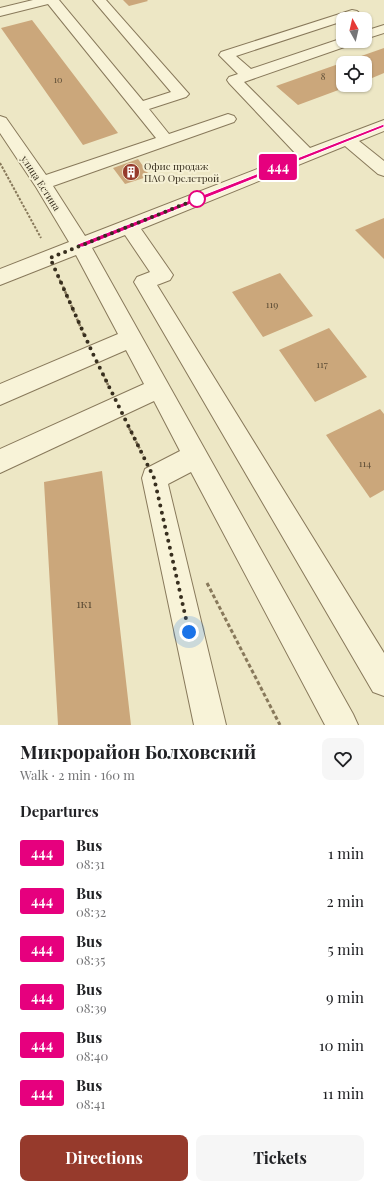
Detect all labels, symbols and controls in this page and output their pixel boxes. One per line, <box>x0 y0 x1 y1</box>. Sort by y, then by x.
north arrow <box>336 12 372 48</box>
map controls <box>336 12 372 92</box>
button: locate <box>336 56 372 92</box>
house number: 8 <box>321 70 326 82</box>
house number: 10 <box>54 73 62 85</box>
street label: улица Естина <box>17 152 64 213</box>
line badge: 444 <box>255 154 301 180</box>
text: 444 <box>267 157 289 176</box>
place label: Офис продаж ПАО Орелстрой <box>144 159 219 185</box>
building icon: Офис продаж ПАО Орелстрой <box>121 162 141 182</box>
unlabelled marker <box>188 190 206 208</box>
house number: 119 <box>266 297 278 311</box>
house number: 117 <box>316 357 328 371</box>
house number: 114 <box>359 456 371 470</box>
house number: 1к1 <box>76 595 92 611</box>
your location <box>179 622 199 642</box>
text: Микрорайон Болховский <box>20 738 256 764</box>
button: heart <box>322 738 364 780</box>
text: Walk · 2 min · 160 m <box>20 766 135 783</box>
text: Departures <box>20 801 99 821</box>
text: Bus <box>76 835 102 855</box>
text: 444 <box>31 843 53 862</box>
text: 1 min <box>328 843 364 863</box>
text: 08:31 <box>76 855 105 872</box>
text: Bus <box>76 883 102 903</box>
text: 444 <box>31 891 53 910</box>
text: 2 min <box>326 891 364 911</box>
text: 08:32 <box>76 903 106 920</box>
text: Bus <box>76 931 102 951</box>
text: 444 <box>31 939 53 958</box>
text: 5 min <box>328 939 364 959</box>
text: 08:35 <box>76 951 105 968</box>
text: Bus <box>76 979 102 999</box>
text: 444 <box>31 987 53 1006</box>
text: 9 min <box>326 987 364 1007</box>
text: 08:39 <box>76 999 107 1016</box>
text: Bus <box>76 1027 102 1047</box>
text: 444 <box>31 1035 53 1054</box>
text: 10 min <box>319 1035 364 1055</box>
text: 08:40 <box>76 1047 108 1064</box>
text: Bus <box>76 1075 102 1095</box>
text: 444 <box>31 1083 53 1102</box>
text: 11 min <box>322 1083 364 1103</box>
text: 08:41 <box>76 1095 105 1112</box>
button: Directions <box>20 1135 188 1181</box>
button: Tickets <box>196 1135 364 1181</box>

